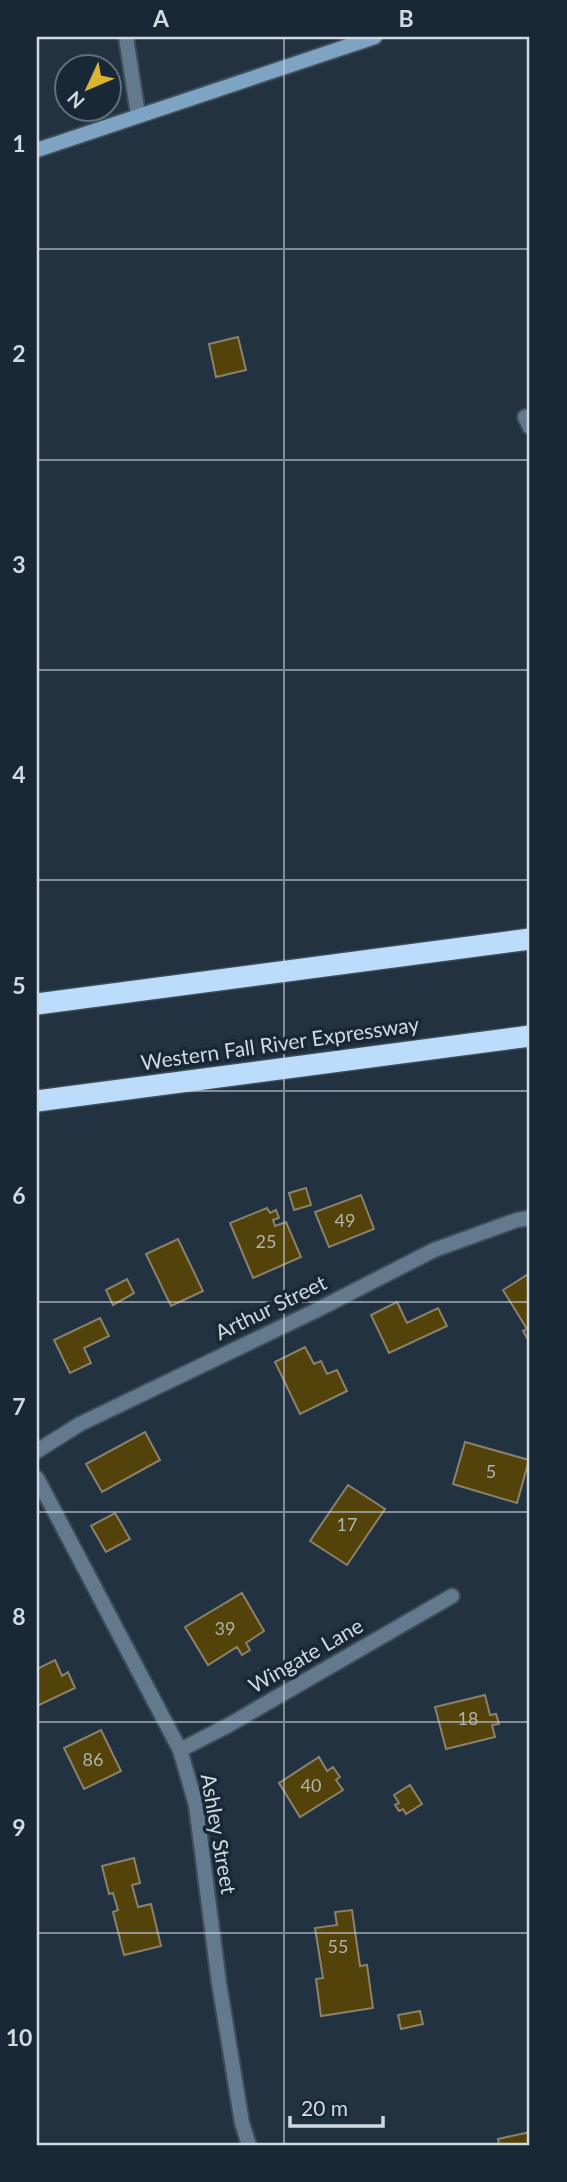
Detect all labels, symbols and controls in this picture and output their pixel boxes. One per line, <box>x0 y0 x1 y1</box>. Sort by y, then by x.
text: A <box>152 4 170 32</box>
text: B <box>398 4 414 32</box>
north arrow <box>52 52 122 122</box>
text: N <box>62 87 89 113</box>
text: 1 <box>12 129 26 157</box>
text: 2 <box>12 339 26 367</box>
text: 3 <box>12 550 26 578</box>
text: 4 <box>12 760 26 788</box>
text: 5 <box>12 971 26 999</box>
street label: Western Fall River Expressway <box>139 1011 421 1074</box>
text: 6 <box>12 1181 26 1209</box>
house number: 49 <box>335 1209 355 1231</box>
house number: 25 <box>256 1230 276 1252</box>
street label: Arthur Street <box>211 1269 330 1344</box>
text: 7 <box>12 1392 26 1420</box>
house number: 5 <box>486 1460 496 1482</box>
house number: 17 <box>337 1513 357 1535</box>
text: 8 <box>12 1602 26 1630</box>
street label: Wingate Lane <box>244 1612 367 1697</box>
house number: 39 <box>215 1617 235 1639</box>
house number: 18 <box>458 1707 478 1729</box>
house number: 86 <box>83 1748 103 1770</box>
street label: Ashley Street <box>197 1772 242 1896</box>
house number: 40 <box>301 1774 321 1796</box>
text: 9 <box>12 1813 26 1841</box>
house number: 55 <box>328 1935 348 1957</box>
text: 10 <box>6 2023 32 2051</box>
scale bar <box>290 2084 383 2128</box>
text: 20 m <box>301 2095 348 2120</box>

